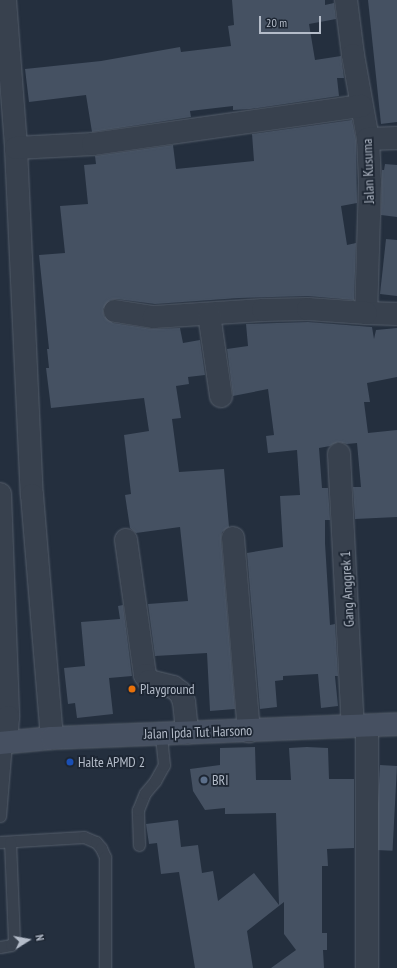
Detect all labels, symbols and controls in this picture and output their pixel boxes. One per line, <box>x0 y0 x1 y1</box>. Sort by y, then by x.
scale bar <box>261 8 323 34</box>
text: 20 m <box>266 15 287 30</box>
street label: Jalan Kusuma <box>358 138 378 204</box>
street label: Gang Anggrek 1 <box>337 550 357 628</box>
place label: Playground <box>140 681 195 697</box>
marker: Playground <box>127 684 137 694</box>
street label: Jalan Ipda Tut Harsono <box>143 722 253 742</box>
place label: Halte APMD 2 <box>78 754 145 770</box>
marker: Halte APMD 2 <box>65 757 75 767</box>
place label: BRI <box>212 772 229 788</box>
marker: BRI <box>199 775 209 785</box>
north arrow <box>8 920 48 960</box>
text: N <box>32 933 47 942</box>

